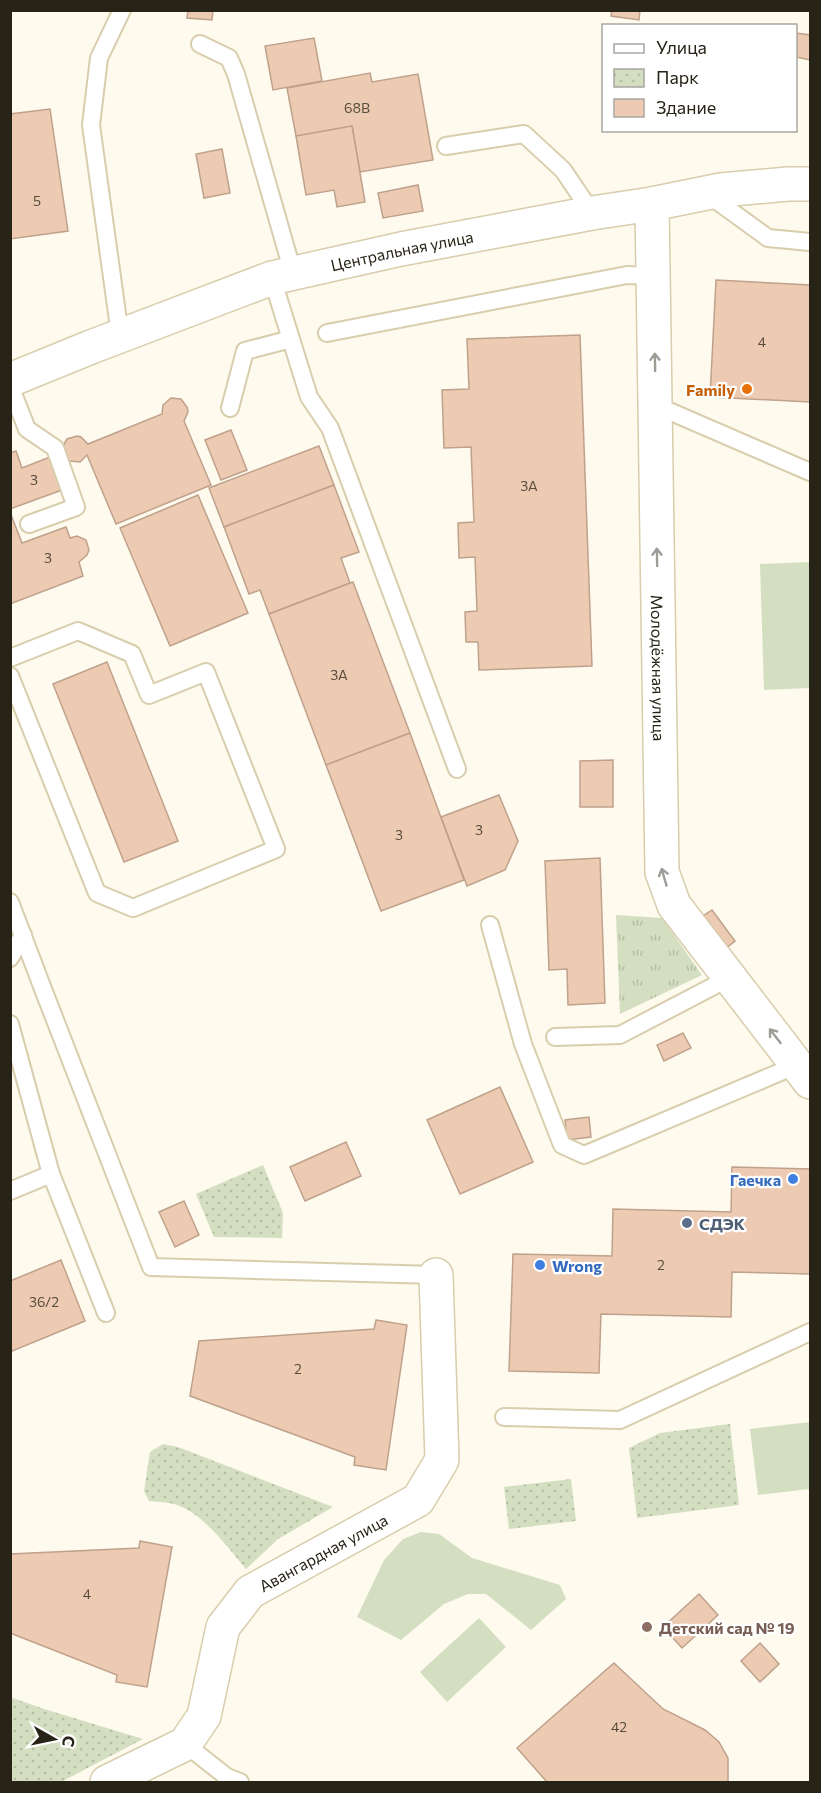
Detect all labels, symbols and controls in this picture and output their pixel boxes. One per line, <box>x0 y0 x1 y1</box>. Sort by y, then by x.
legend <box>602 24 797 132</box>
text: Улица <box>656 36 707 58</box>
text: Парк <box>656 66 699 88</box>
text: Здание <box>656 96 716 118</box>
house number: 68В <box>344 99 370 116</box>
house number: 5 <box>33 192 41 209</box>
street label: Центральная улица <box>329 226 475 274</box>
house number: 4 <box>758 333 767 350</box>
one-way arrow <box>649 352 661 372</box>
place label: Family <box>686 380 735 399</box>
marker: Family <box>740 382 754 396</box>
house number: 3 <box>30 471 38 488</box>
house number: 3А <box>520 477 538 494</box>
one-way arrow <box>651 547 663 567</box>
house number: 3 <box>44 549 52 566</box>
street label: Молодёжная улица <box>648 594 670 741</box>
house number: 3А <box>330 666 348 683</box>
house number: 3 <box>475 821 483 838</box>
house number: 3 <box>395 826 403 843</box>
one-way arrow <box>658 868 670 887</box>
one-way arrow <box>768 1029 781 1045</box>
place label: Гаечка <box>730 1170 781 1189</box>
marker: Гаечка <box>786 1172 800 1186</box>
place label: СДЭК <box>699 1214 745 1233</box>
marker: СДЭК <box>680 1216 694 1230</box>
place label: Wrong <box>552 1256 602 1275</box>
house number: 2 <box>657 1256 665 1273</box>
marker: Wrong <box>533 1258 547 1272</box>
house number: 36/2 <box>29 1293 59 1310</box>
house number: 2 <box>294 1360 302 1377</box>
street label: Авангардная улица <box>255 1509 391 1595</box>
house number: 4 <box>83 1585 92 1602</box>
place label: Детский сад № 19 <box>659 1618 795 1637</box>
marker: Детский сад № 19 <box>640 1620 654 1634</box>
north arrow <box>24 1709 84 1769</box>
house number: 42 <box>611 1718 627 1735</box>
text: С <box>59 1735 80 1748</box>

